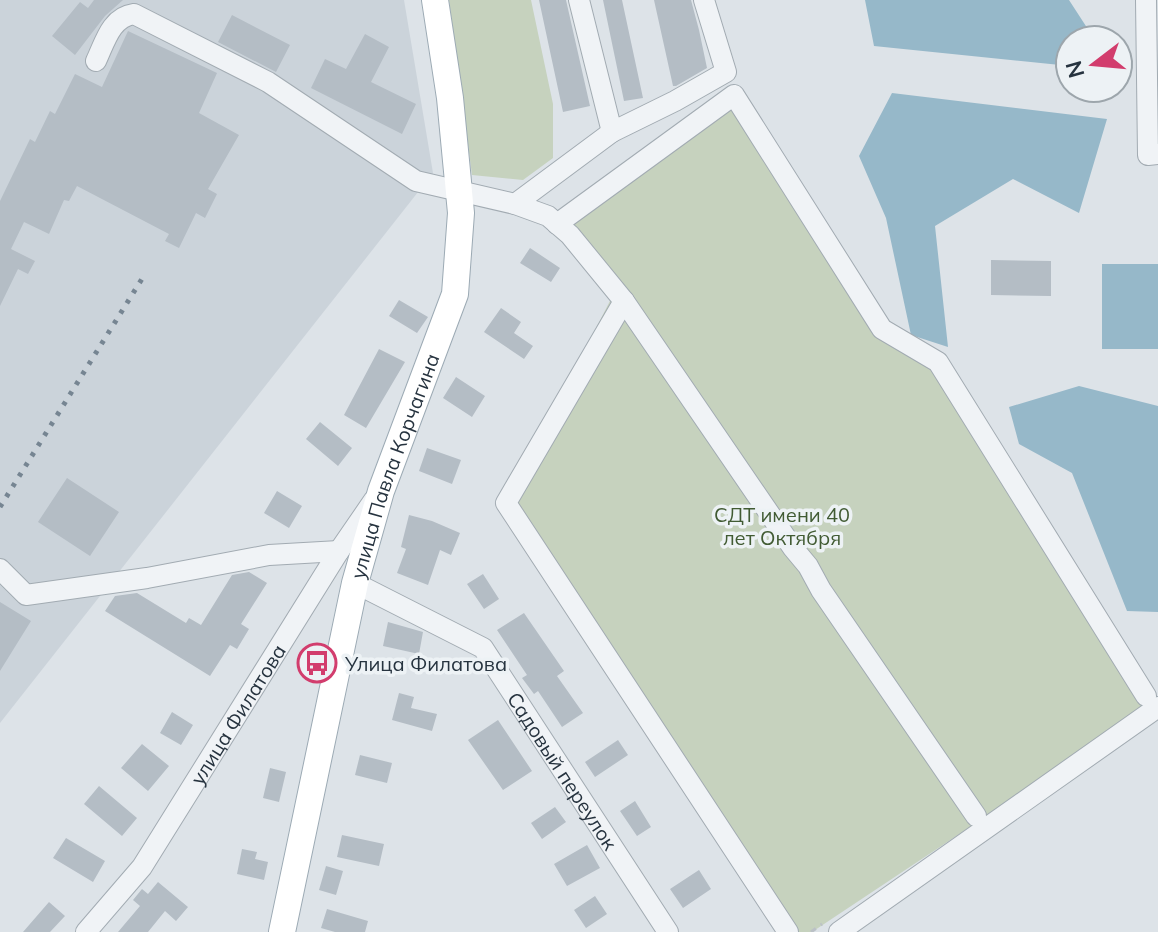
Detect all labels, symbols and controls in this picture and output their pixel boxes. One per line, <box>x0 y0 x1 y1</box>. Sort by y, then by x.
north arrow <box>1054 24 1134 104</box>
text: N <box>1059 58 1091 81</box>
street label: улица Павла Корчагина <box>344 350 444 582</box>
park label: СДТ имени 40 лет Октября <box>714 502 850 550</box>
street label: улица Филатова <box>184 639 290 789</box>
bus stop icon: Улица Филатова <box>296 642 338 684</box>
place label: Улица Филатова <box>344 651 507 676</box>
street label: Садовый переулок <box>502 687 624 854</box>

